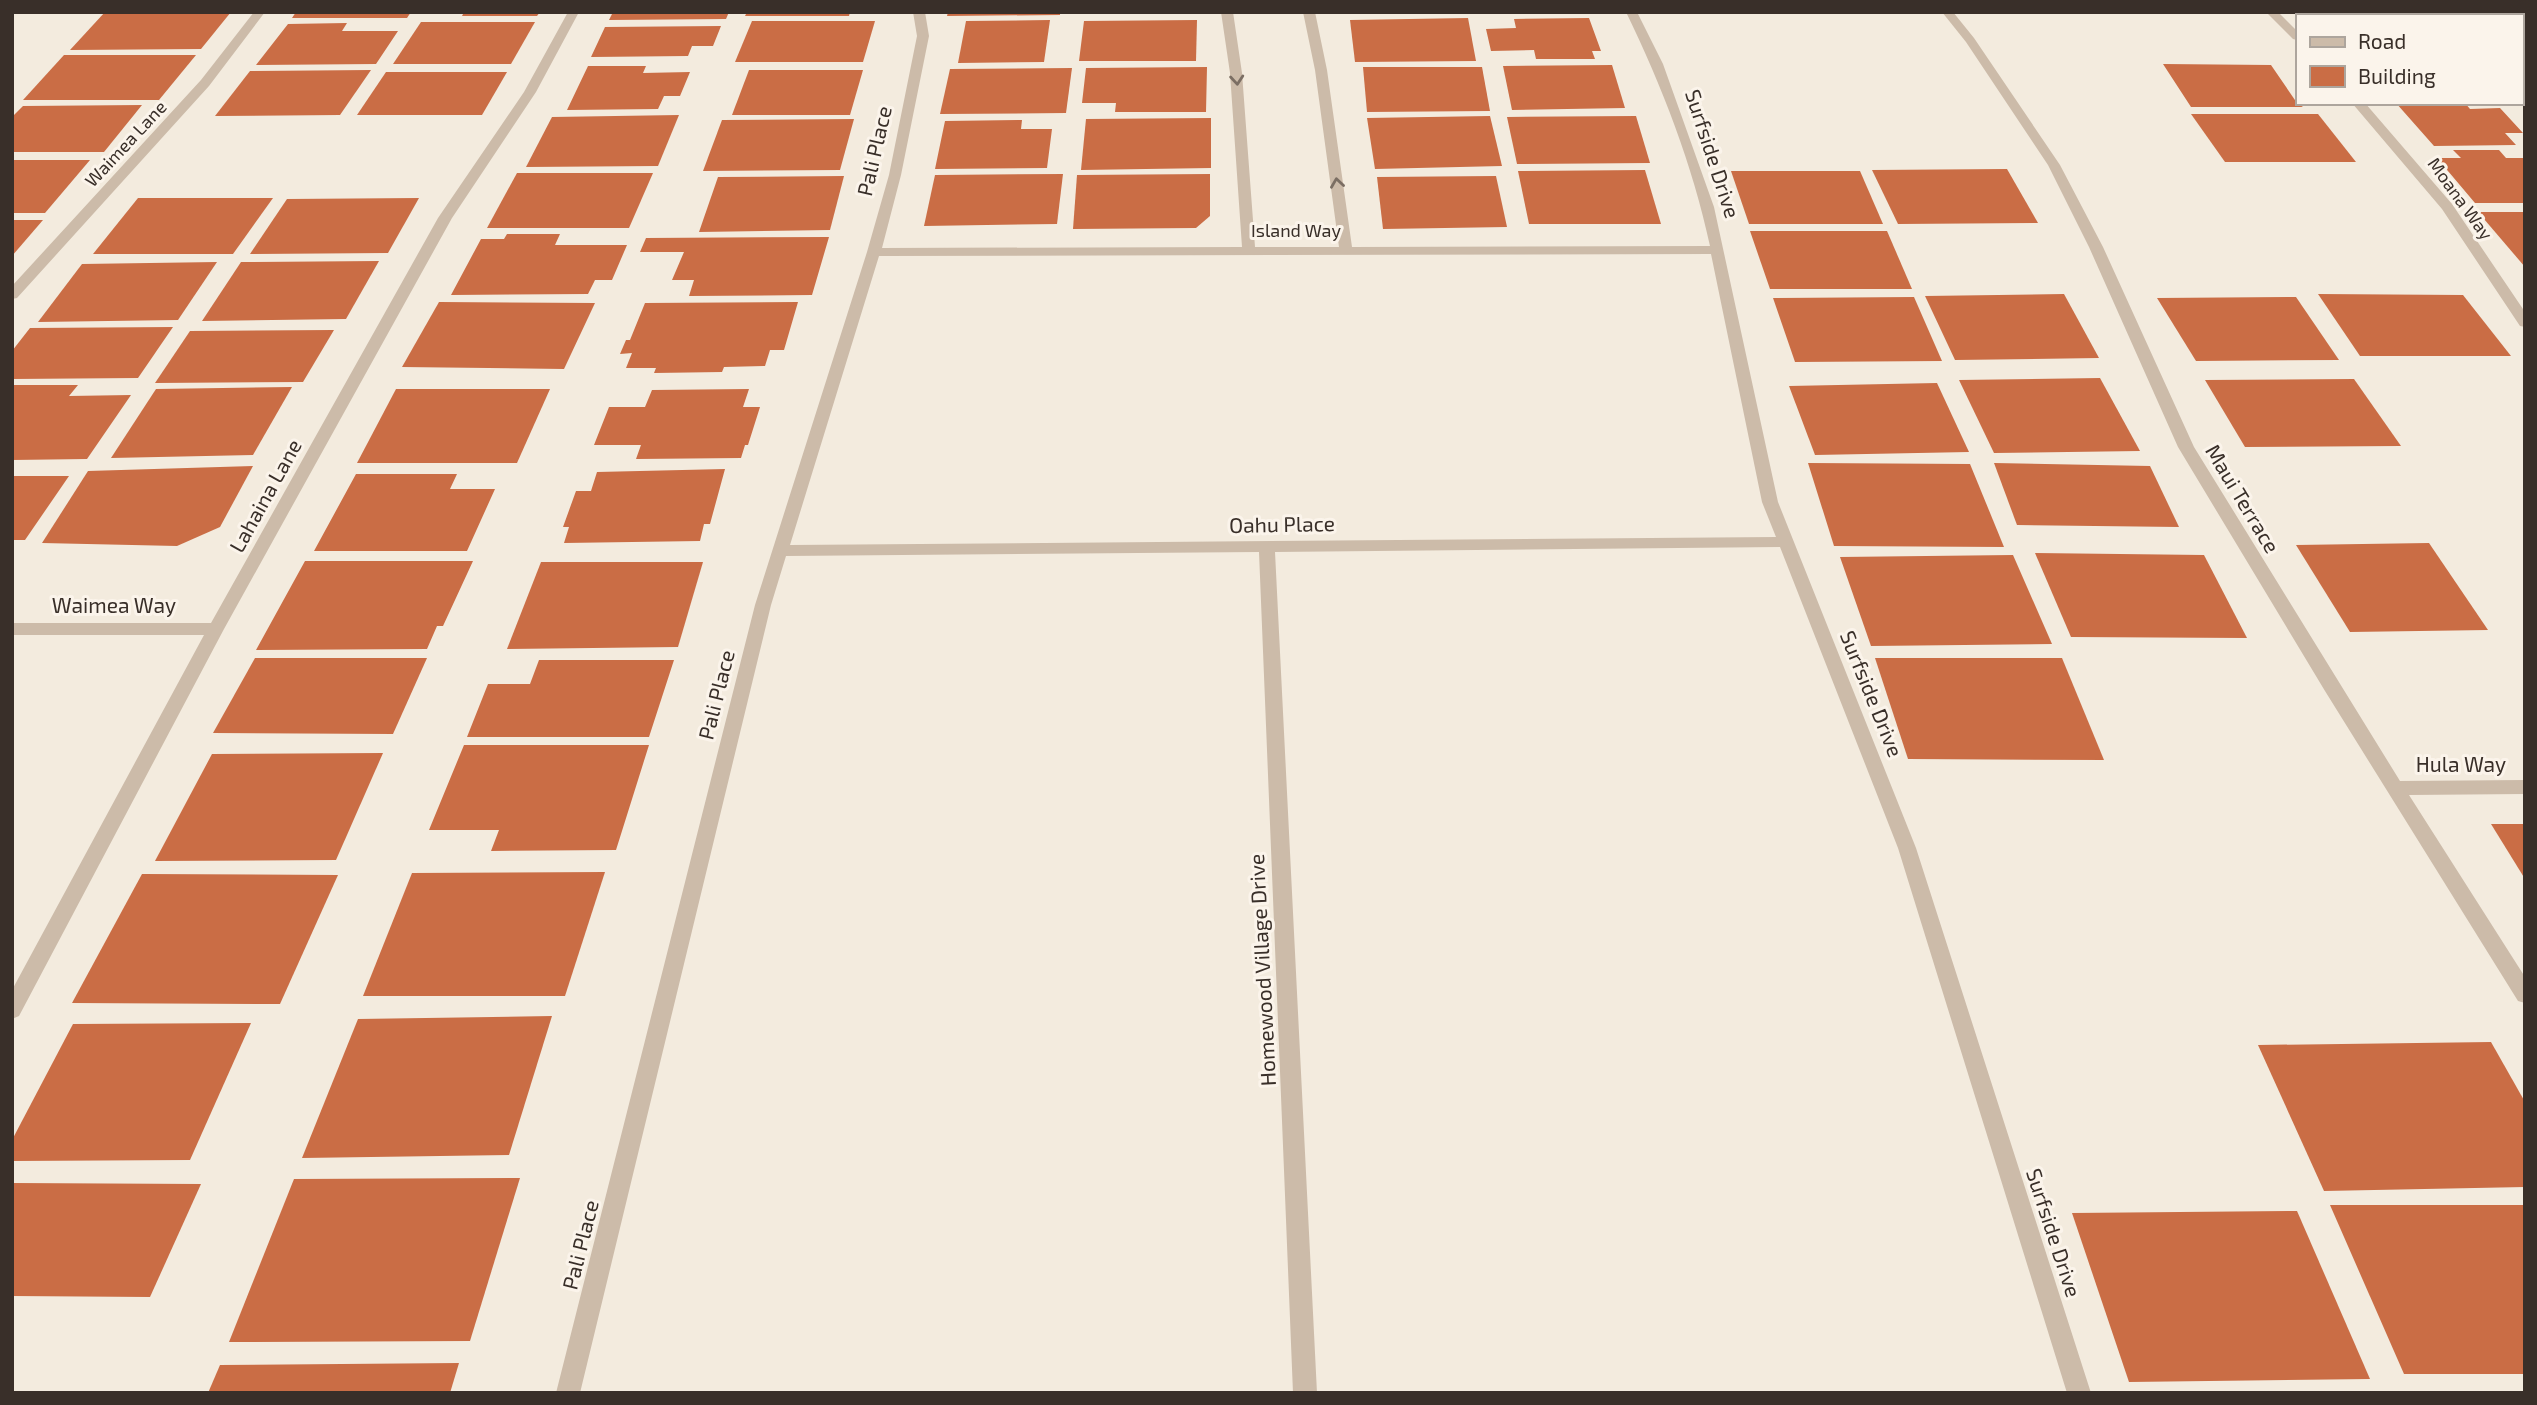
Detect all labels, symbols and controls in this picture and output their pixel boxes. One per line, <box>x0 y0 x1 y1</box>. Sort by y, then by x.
legend <box>2296 14 2523 105</box>
text: Road <box>2358 28 2406 53</box>
text: Building <box>2358 63 2436 88</box>
one-way arrow <box>1229 74 1244 86</box>
street label: Surfside Drive <box>1681 86 1746 221</box>
street label: Waimea Lane <box>80 96 171 191</box>
street label: Pali Place <box>851 103 896 198</box>
street label: Moana Way <box>2424 153 2498 244</box>
one-way arrow <box>1329 177 1344 188</box>
street label: Island Way <box>1251 219 1341 241</box>
street label: Lahaina Lane <box>223 434 306 556</box>
street label: Maui Terrace <box>2201 439 2285 557</box>
street label: Oahu Place <box>1229 510 1335 537</box>
street label: Waimea Way <box>52 592 176 617</box>
street label: Surfside Drive <box>1836 627 1909 760</box>
street label: Pali Place <box>692 647 739 742</box>
street label: Hula Way <box>2416 751 2506 776</box>
street label: Homewood Village Drive <box>1243 853 1280 1087</box>
street label: Surfside Drive <box>2022 1165 2087 1300</box>
street label: Pali Place <box>556 1197 603 1292</box>

